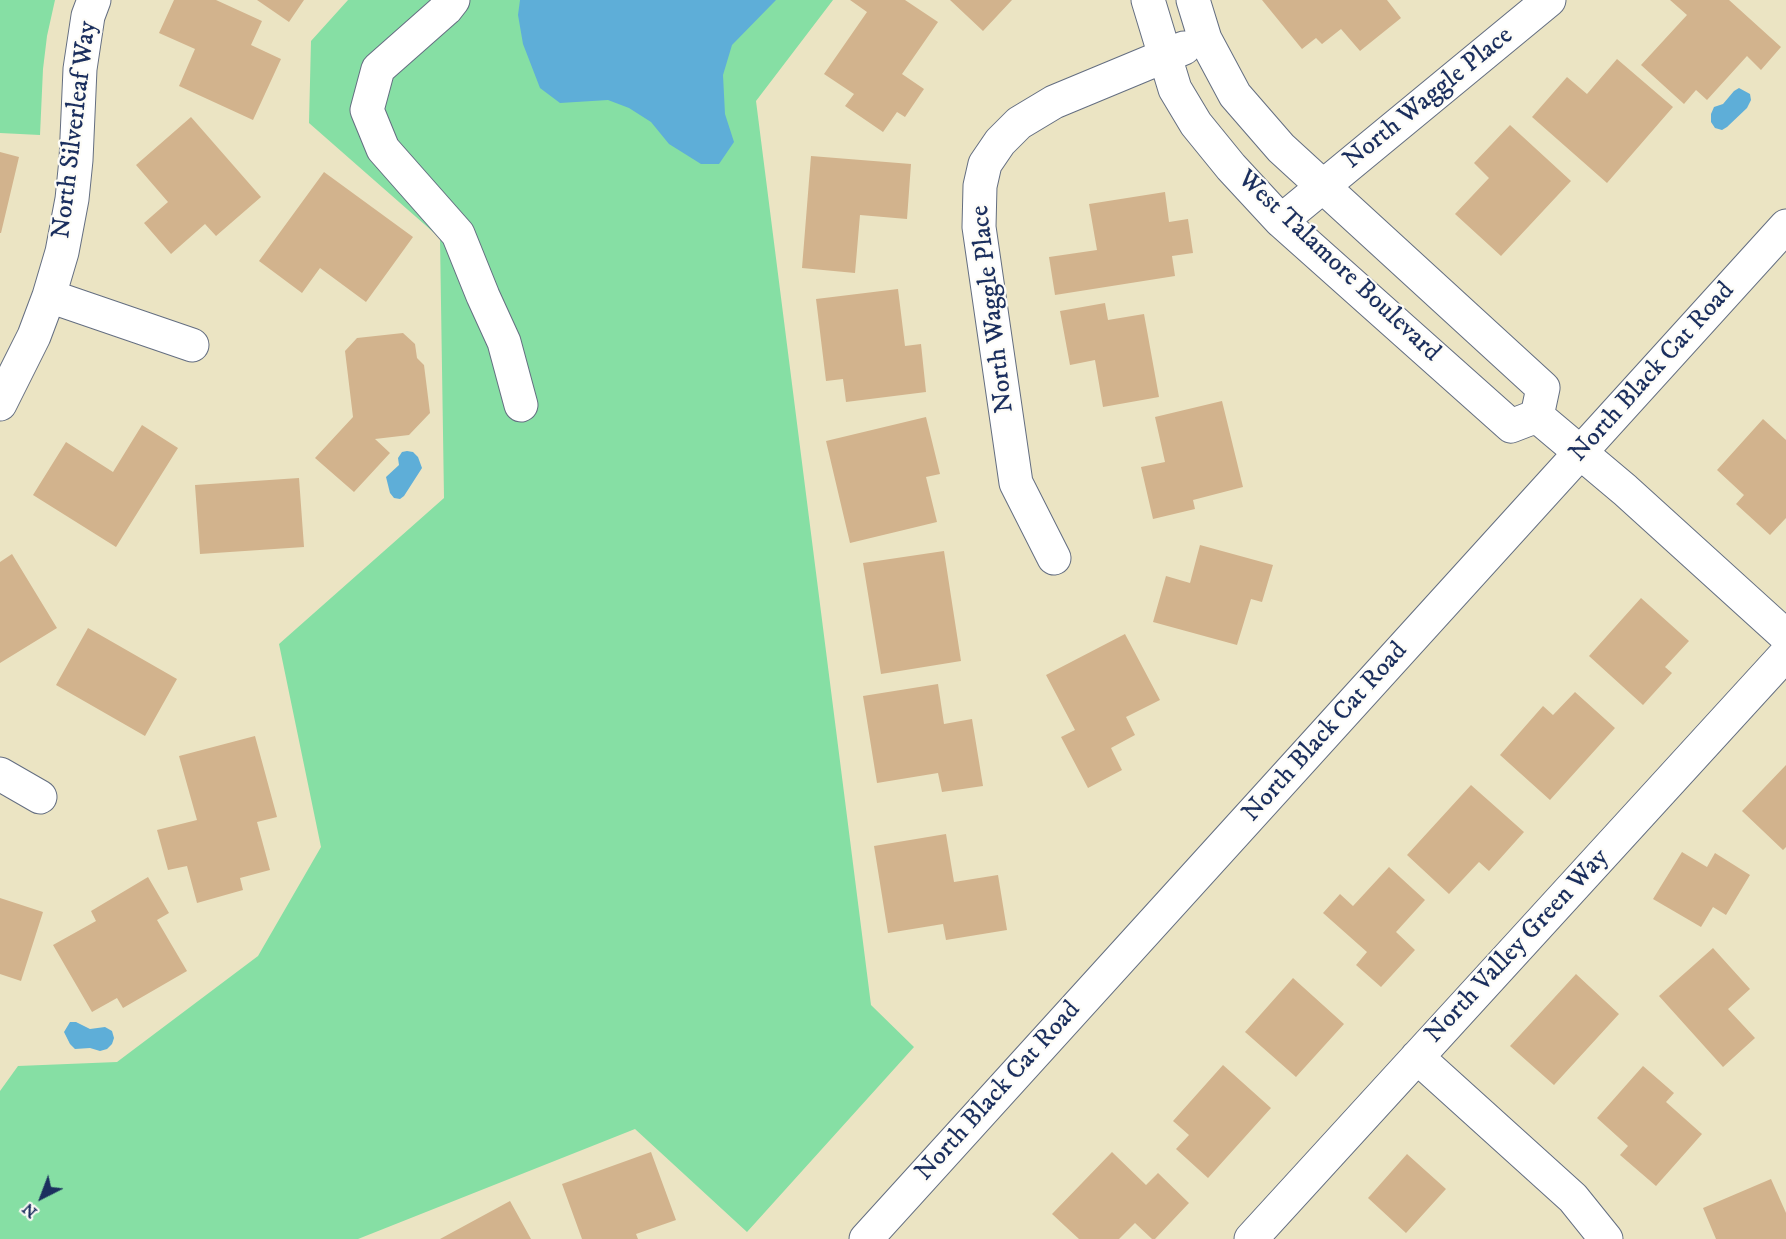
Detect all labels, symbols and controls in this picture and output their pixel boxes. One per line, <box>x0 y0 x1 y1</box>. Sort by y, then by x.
street label: North Silverleaf Way <box>47 19 105 241</box>
street label: North Waggle Place <box>1338 21 1520 177</box>
street label: West Talamore Boulevard <box>1230 165 1446 369</box>
street label: North Waggle Place <box>966 203 1022 415</box>
street label: North Black Cat Road <box>1564 277 1742 469</box>
street label: North Black Cat Road <box>1237 637 1415 829</box>
street label: North Valley Green Way <box>1420 843 1616 1051</box>
street label: North Black Cat Road <box>910 996 1088 1188</box>
north arrow <box>12 1167 72 1227</box>
text: N <box>18 1199 42 1222</box>

